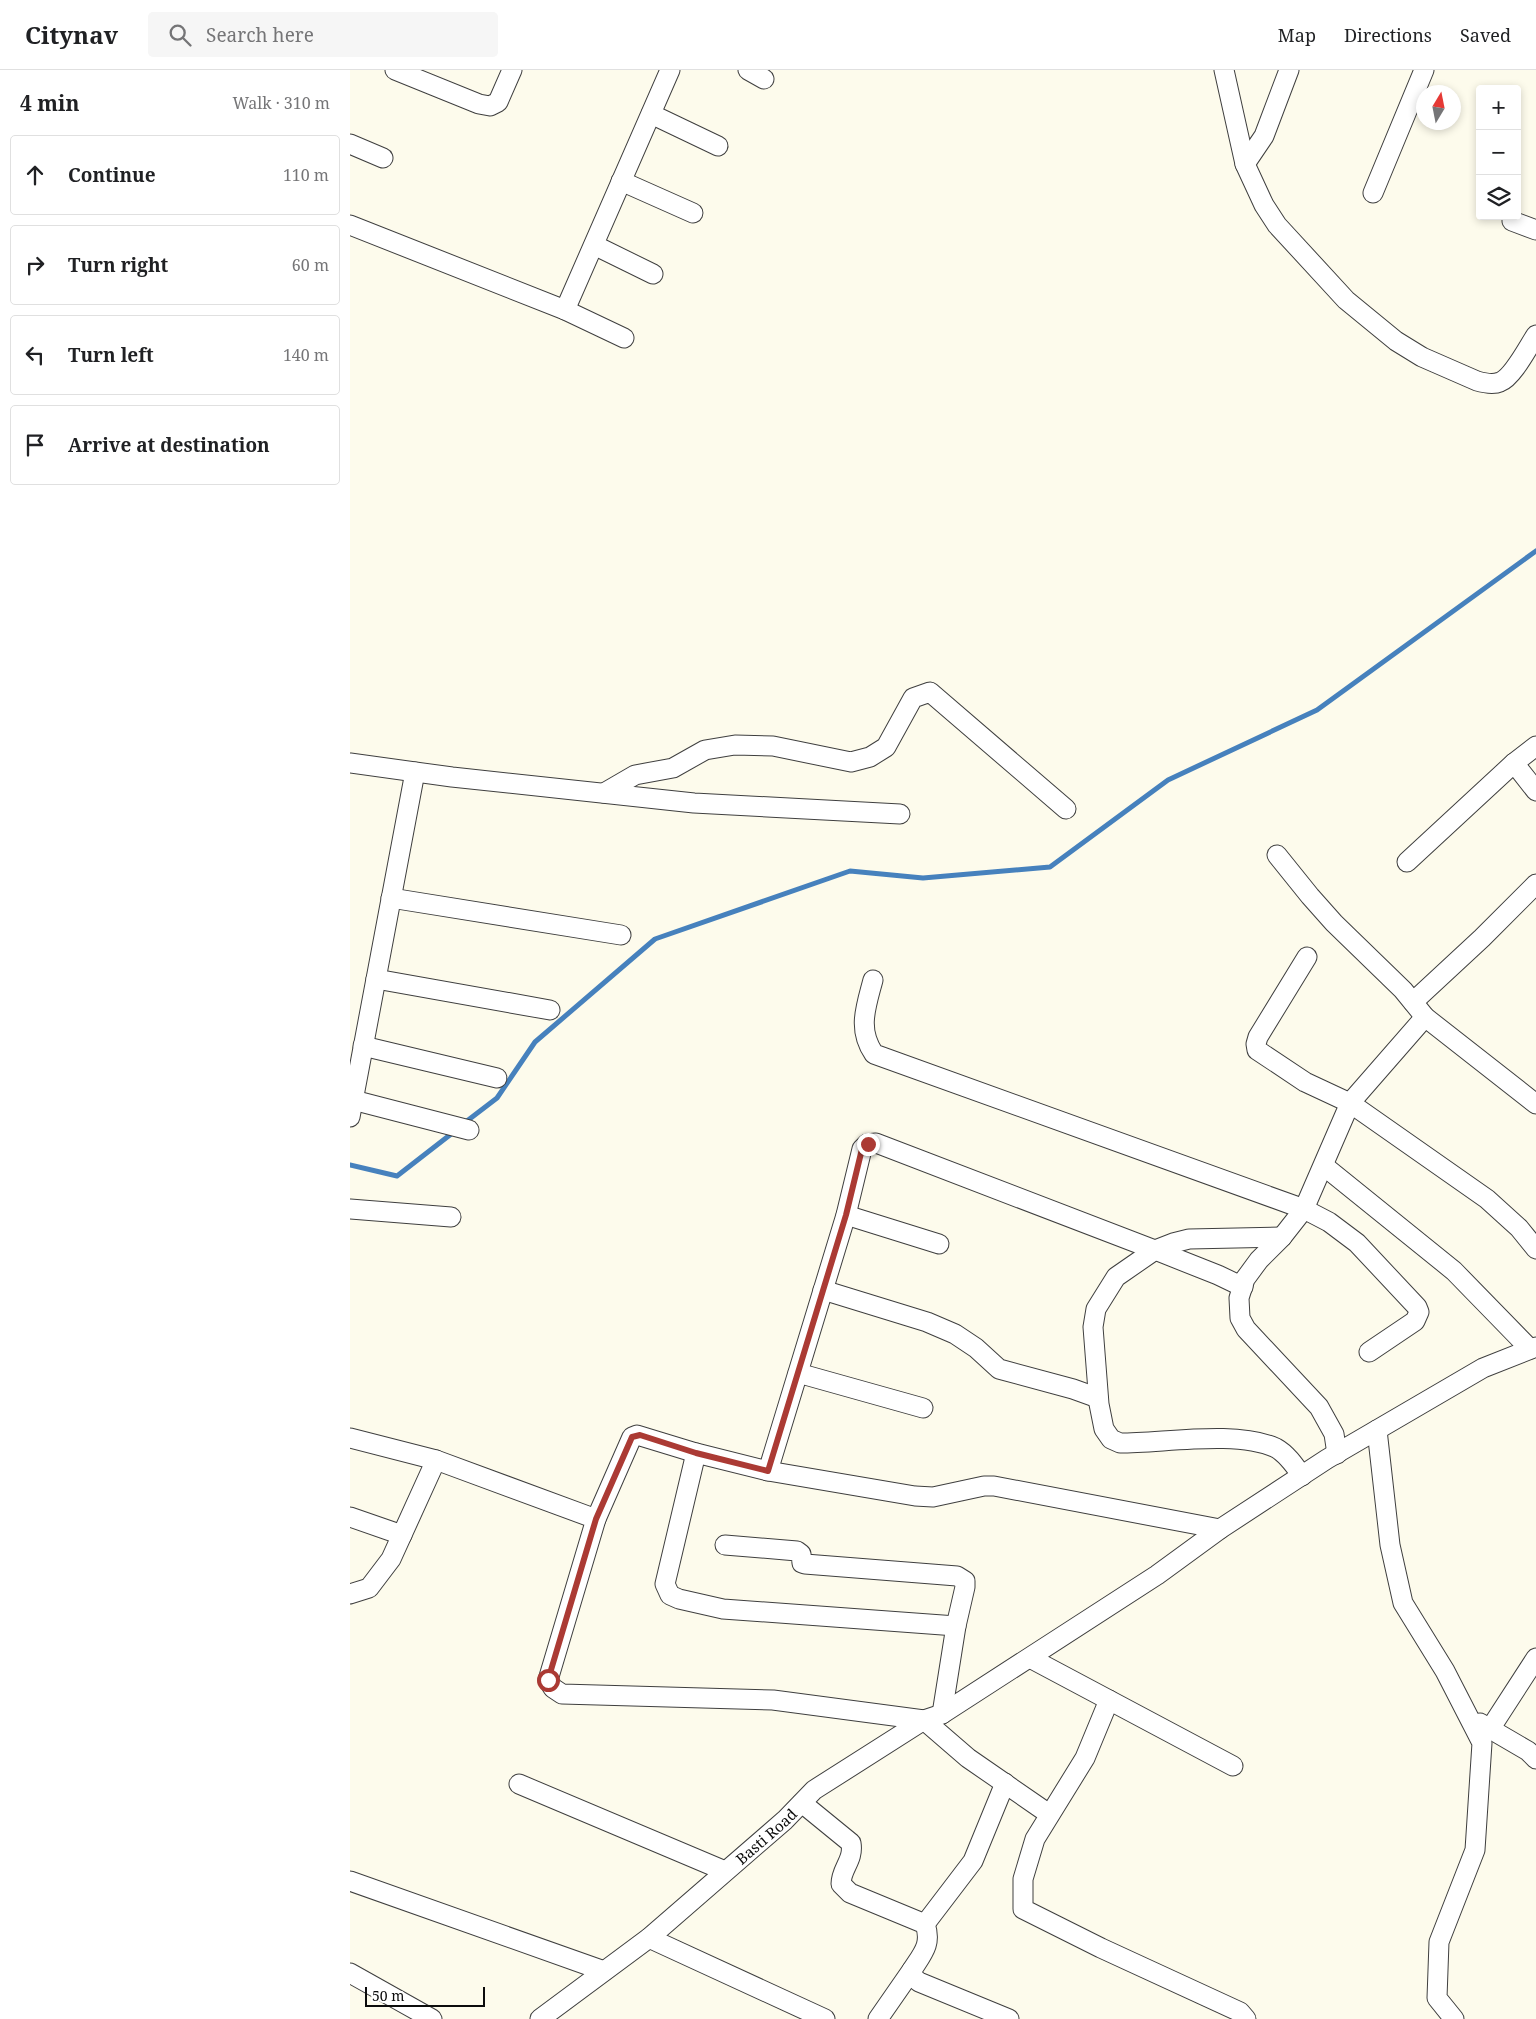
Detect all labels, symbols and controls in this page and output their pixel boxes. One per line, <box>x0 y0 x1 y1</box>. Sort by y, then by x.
search box <box>148 12 498 57</box>
text: Citynav <box>25 18 118 51</box>
icon: search <box>166 21 194 49</box>
text: Search here <box>206 22 314 48</box>
text: Map <box>1278 23 1316 47</box>
text: Directions <box>1344 23 1432 47</box>
text: Saved <box>1460 23 1511 47</box>
north arrow <box>1416 85 1461 130</box>
map controls <box>1476 85 1521 220</box>
button: + <box>1476 85 1521 130</box>
text: 4 min <box>20 89 79 117</box>
text: Walk · 310 m <box>233 92 330 114</box>
button: − <box>1476 130 1521 175</box>
icon: ahead <box>21 161 49 189</box>
text: Continue <box>68 162 156 188</box>
text: 110 m <box>283 164 329 186</box>
button: layers <box>1476 175 1521 220</box>
icon: right <box>21 251 49 279</box>
text: Turn right <box>68 252 168 278</box>
text: 60 m <box>292 254 329 276</box>
icon: left <box>21 341 49 369</box>
text: Turn left <box>68 342 154 368</box>
text: 140 m <box>283 344 329 366</box>
icon: arrive <box>21 431 49 459</box>
text: Arrive at destination <box>68 432 270 458</box>
route end <box>857 1133 880 1156</box>
route start <box>537 1669 560 1692</box>
street label: Basti Road <box>731 1804 801 1868</box>
scale bar <box>365 1984 485 2007</box>
text: 50 m <box>372 1986 405 2005</box>

